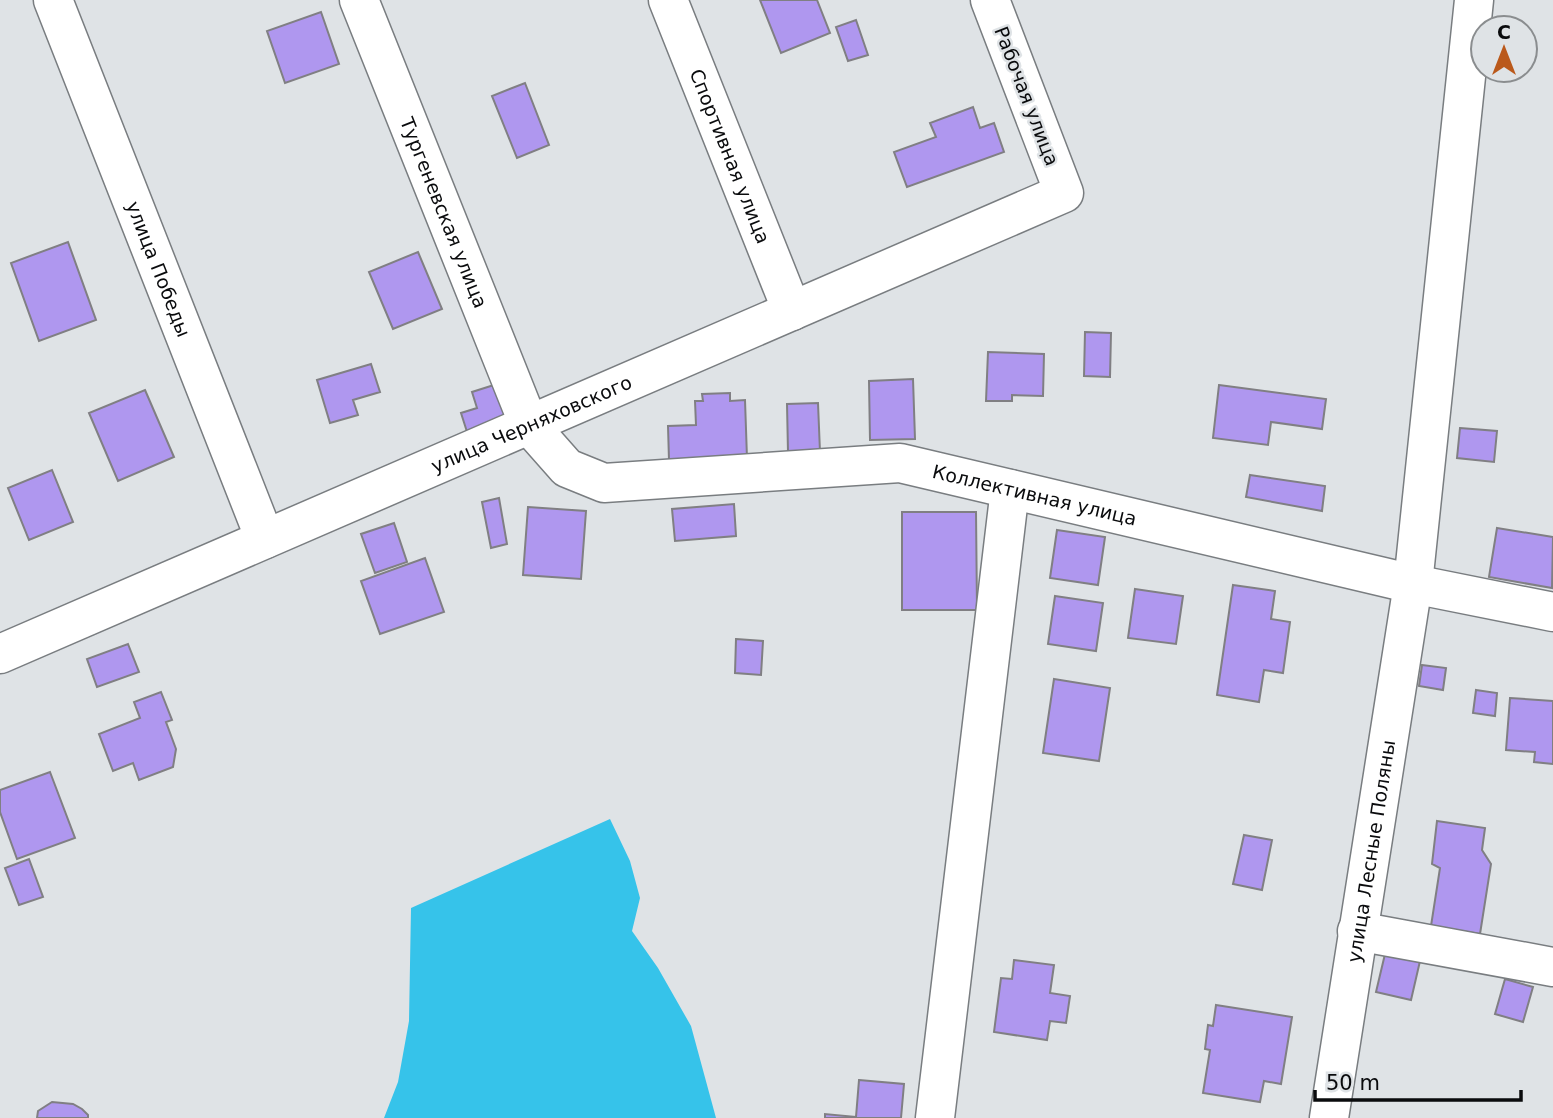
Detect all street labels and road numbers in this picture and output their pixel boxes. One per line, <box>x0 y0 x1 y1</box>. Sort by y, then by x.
street label: Рабочая улица <box>990 23 1064 169</box>
street label: Спортивная улица <box>686 66 775 247</box>
street label: Тургеневская улица <box>396 113 492 311</box>
street label: улица Победы <box>122 198 195 340</box>
street label: улица Черняховского <box>428 371 635 477</box>
street label: Коллективная улица <box>930 460 1139 529</box>
street label: улица Лесные Поляны <box>1343 738 1399 964</box>

